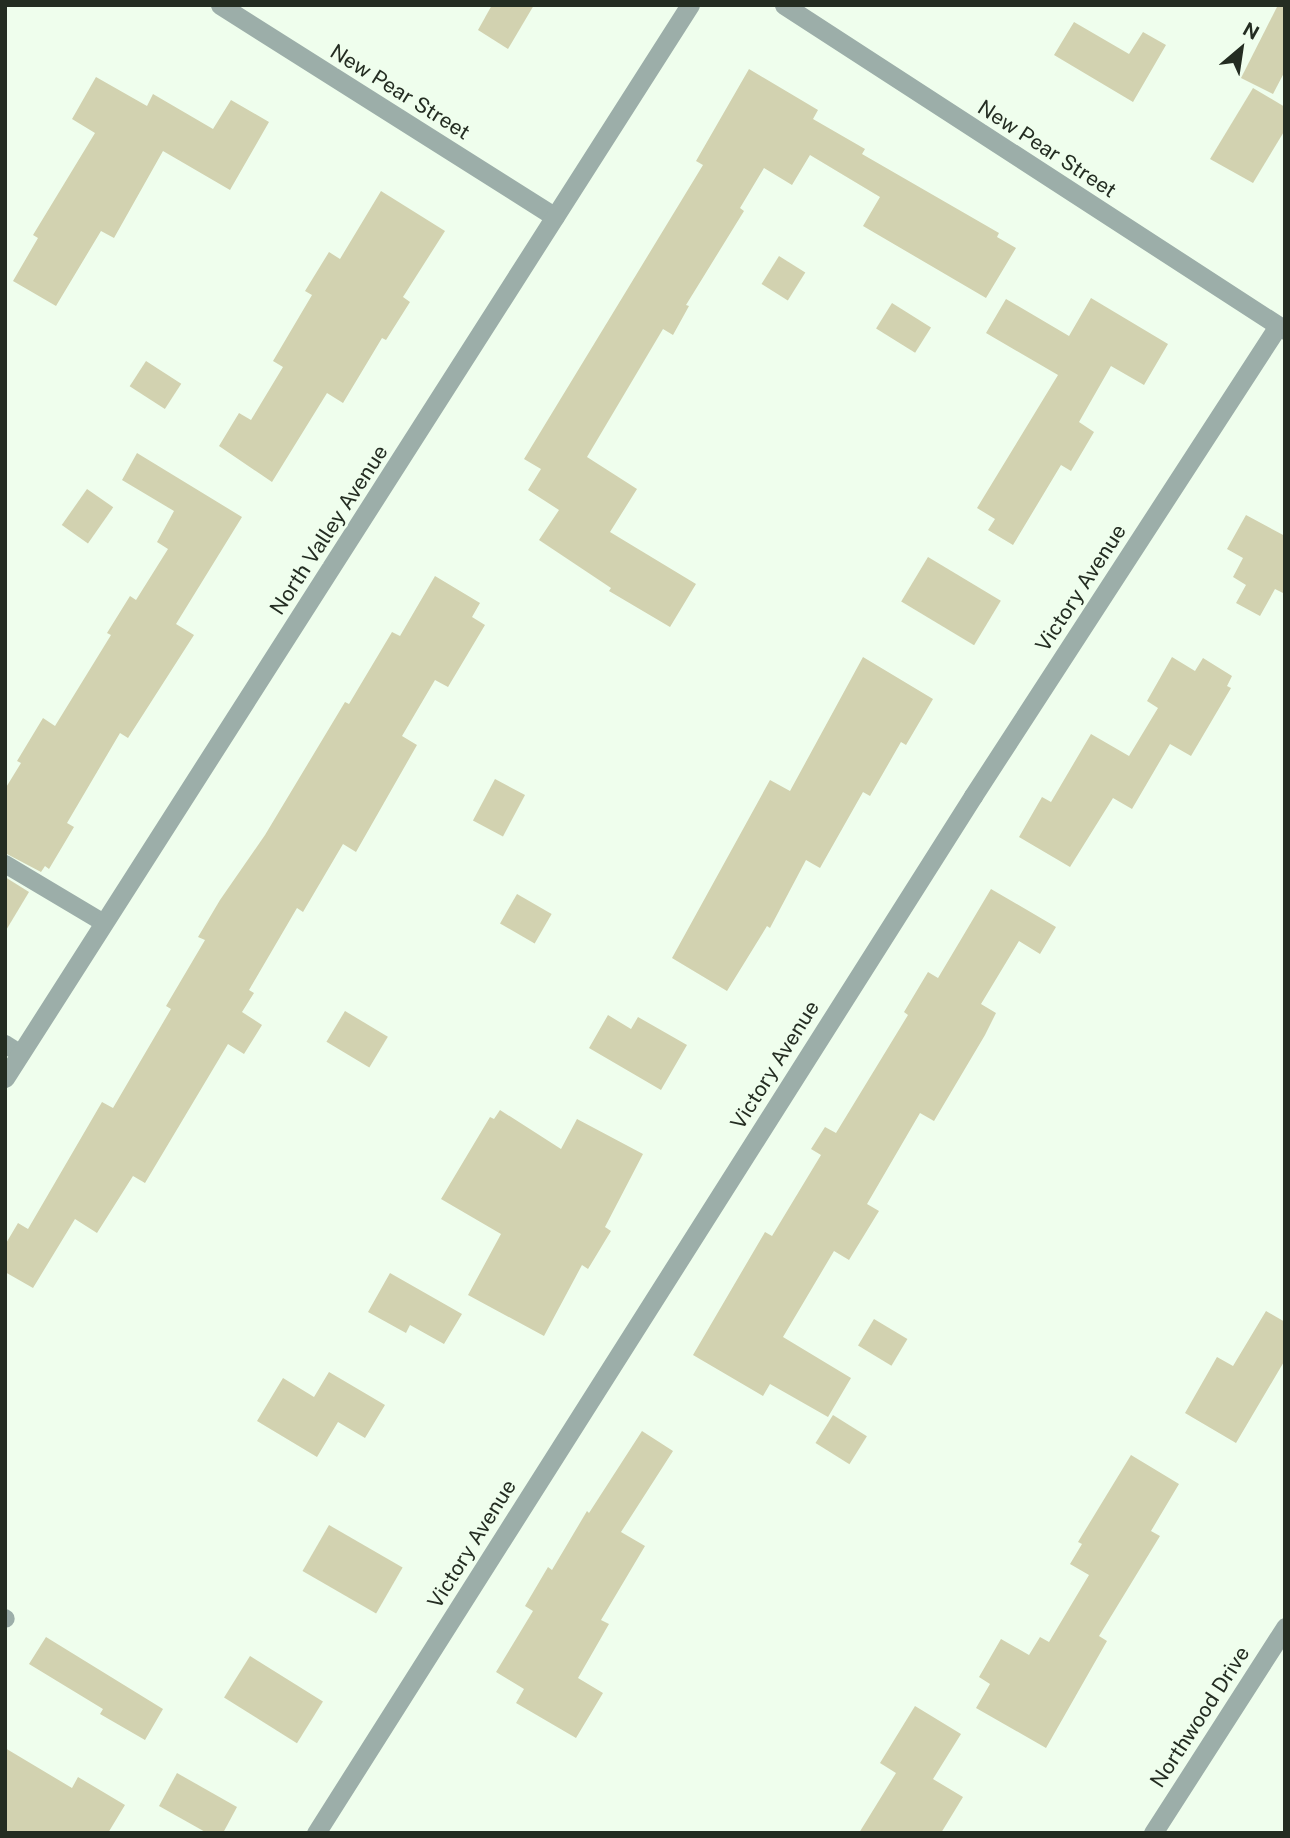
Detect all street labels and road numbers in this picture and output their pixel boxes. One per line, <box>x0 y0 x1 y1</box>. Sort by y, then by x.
street label: New Pear Street <box>325 39 475 145</box>
street label: New Pear Street <box>973 95 1121 203</box>
street label: North Valley Avenue <box>265 440 393 620</box>
street label: Victory Avenue <box>1030 520 1132 656</box>
street label: Victory Avenue <box>725 996 825 1134</box>
street label: Victory Avenue <box>422 1475 522 1613</box>
street label: Northwood Drive <box>1145 1642 1255 1792</box>

